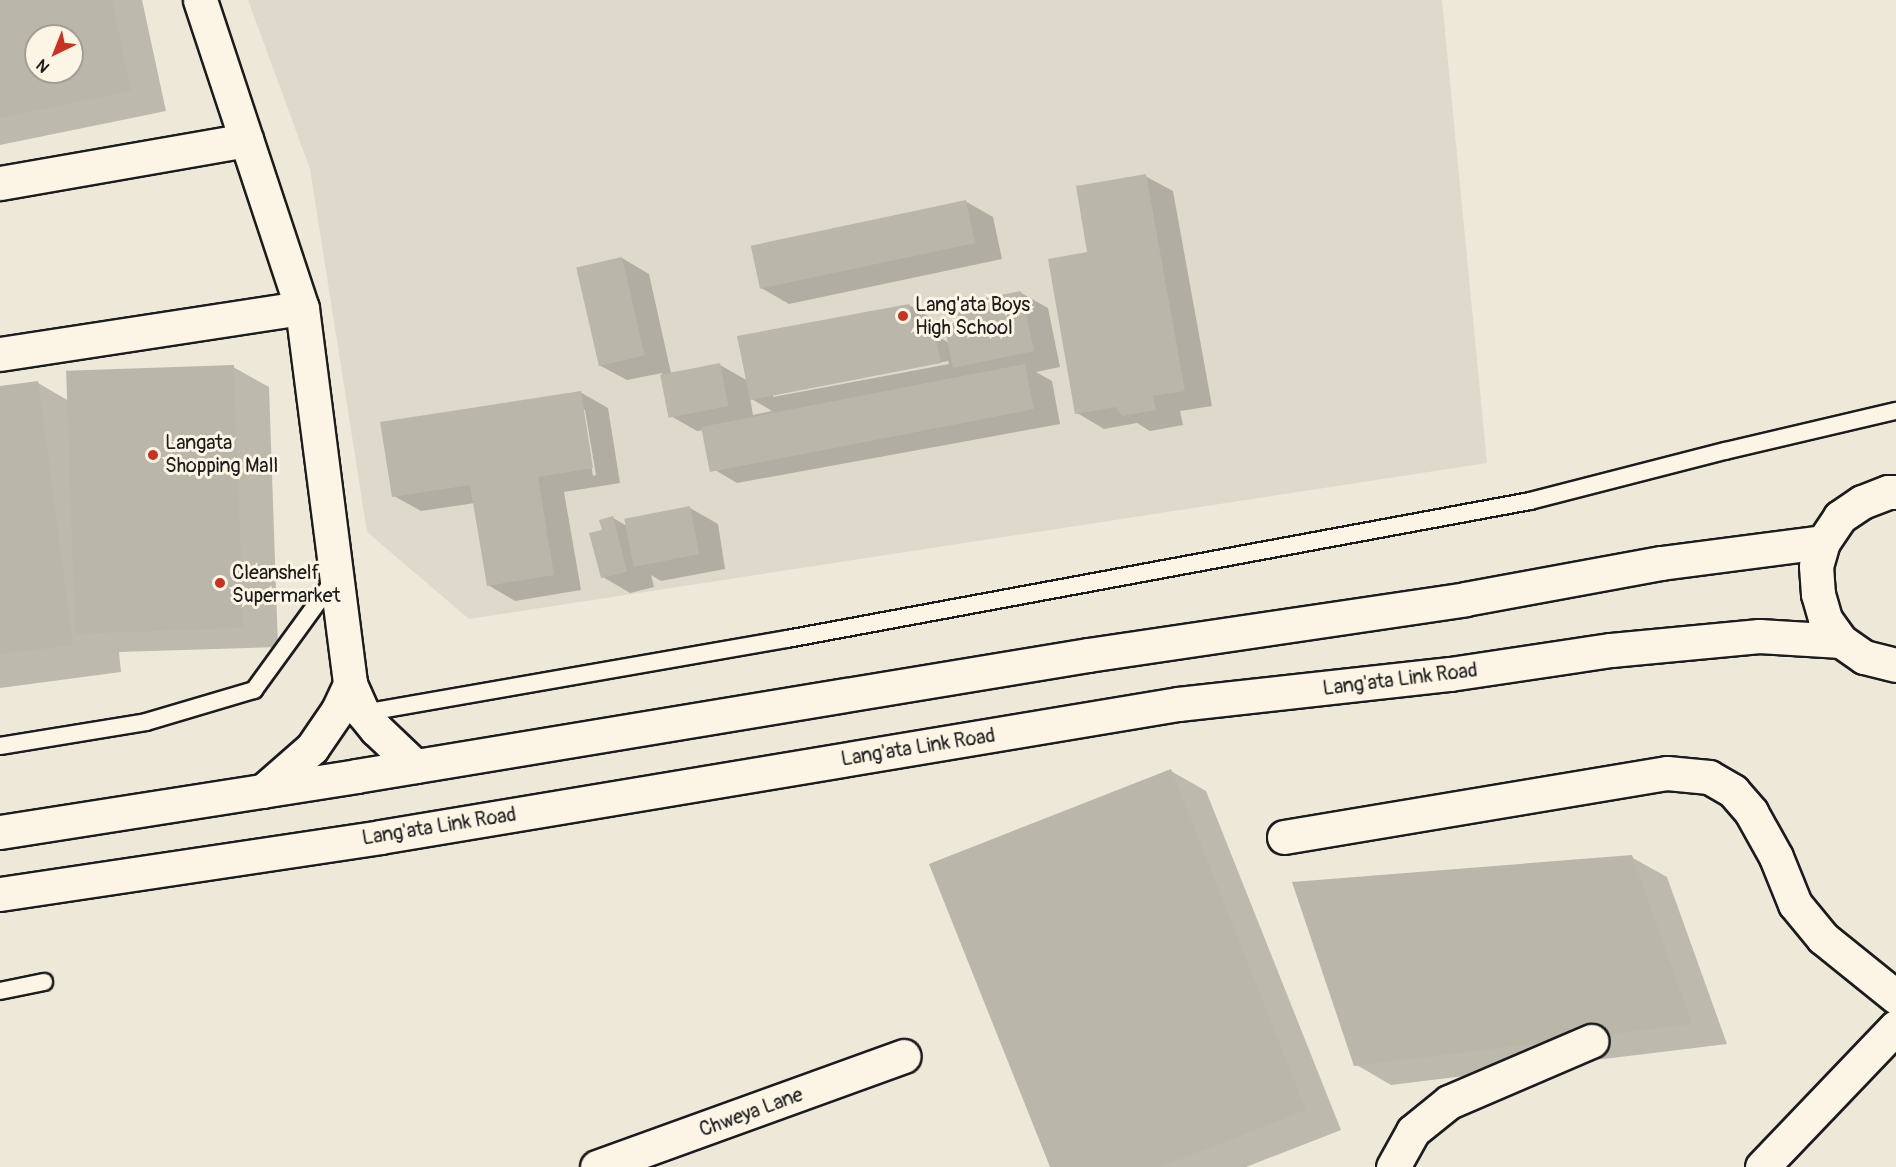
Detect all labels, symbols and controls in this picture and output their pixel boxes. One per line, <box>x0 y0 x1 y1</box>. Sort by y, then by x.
north arrow <box>24 24 84 84</box>
text: N <box>32 55 54 77</box>
place label: Lang'ata Boys High School <box>915 292 1030 339</box>
marker: Lang'ata Boys High School <box>896 309 910 323</box>
place label: Langata Shopping Mall <box>165 431 278 478</box>
marker: Langata Shopping Mall <box>146 448 160 462</box>
place label: Cleanshelf Supermarket <box>232 560 341 607</box>
marker: Cleanshelf Supermarket <box>213 576 227 590</box>
street label: Lang'ata Link Road <box>1321 658 1479 700</box>
street label: Lang'ata Link Road <box>839 723 997 771</box>
street label: Lang'ata Link Road <box>360 802 518 850</box>
street label: Chweya Lane <box>696 1082 806 1142</box>

